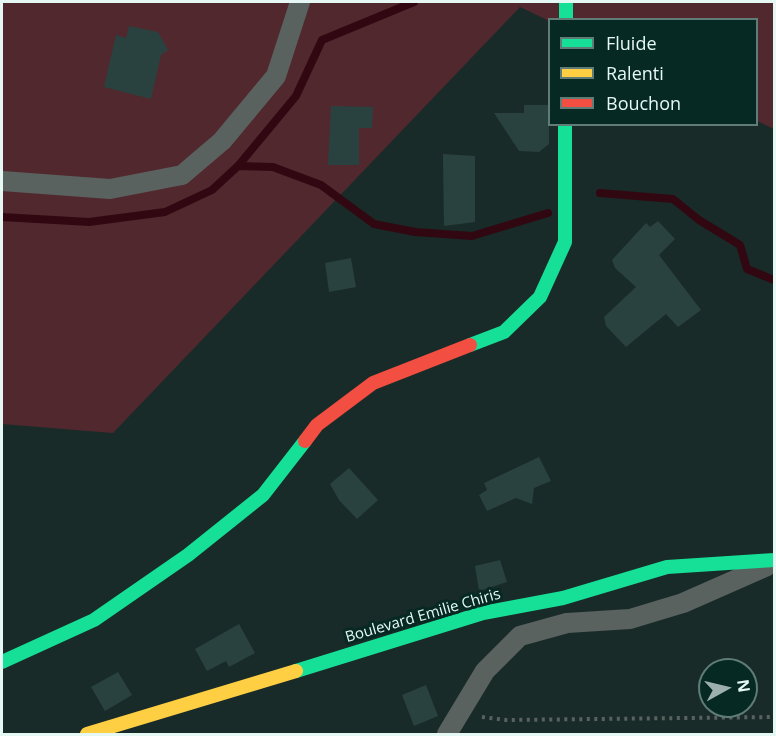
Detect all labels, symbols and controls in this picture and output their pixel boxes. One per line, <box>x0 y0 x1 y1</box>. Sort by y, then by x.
legend <box>548 18 758 126</box>
text: Fluide <box>606 31 657 55</box>
text: Ralenti <box>606 61 664 85</box>
text: Bouchon <box>606 91 681 115</box>
street label: Boulevard Emilie Chiris <box>343 585 503 647</box>
north arrow <box>698 658 758 718</box>
text: N <box>732 678 756 694</box>

